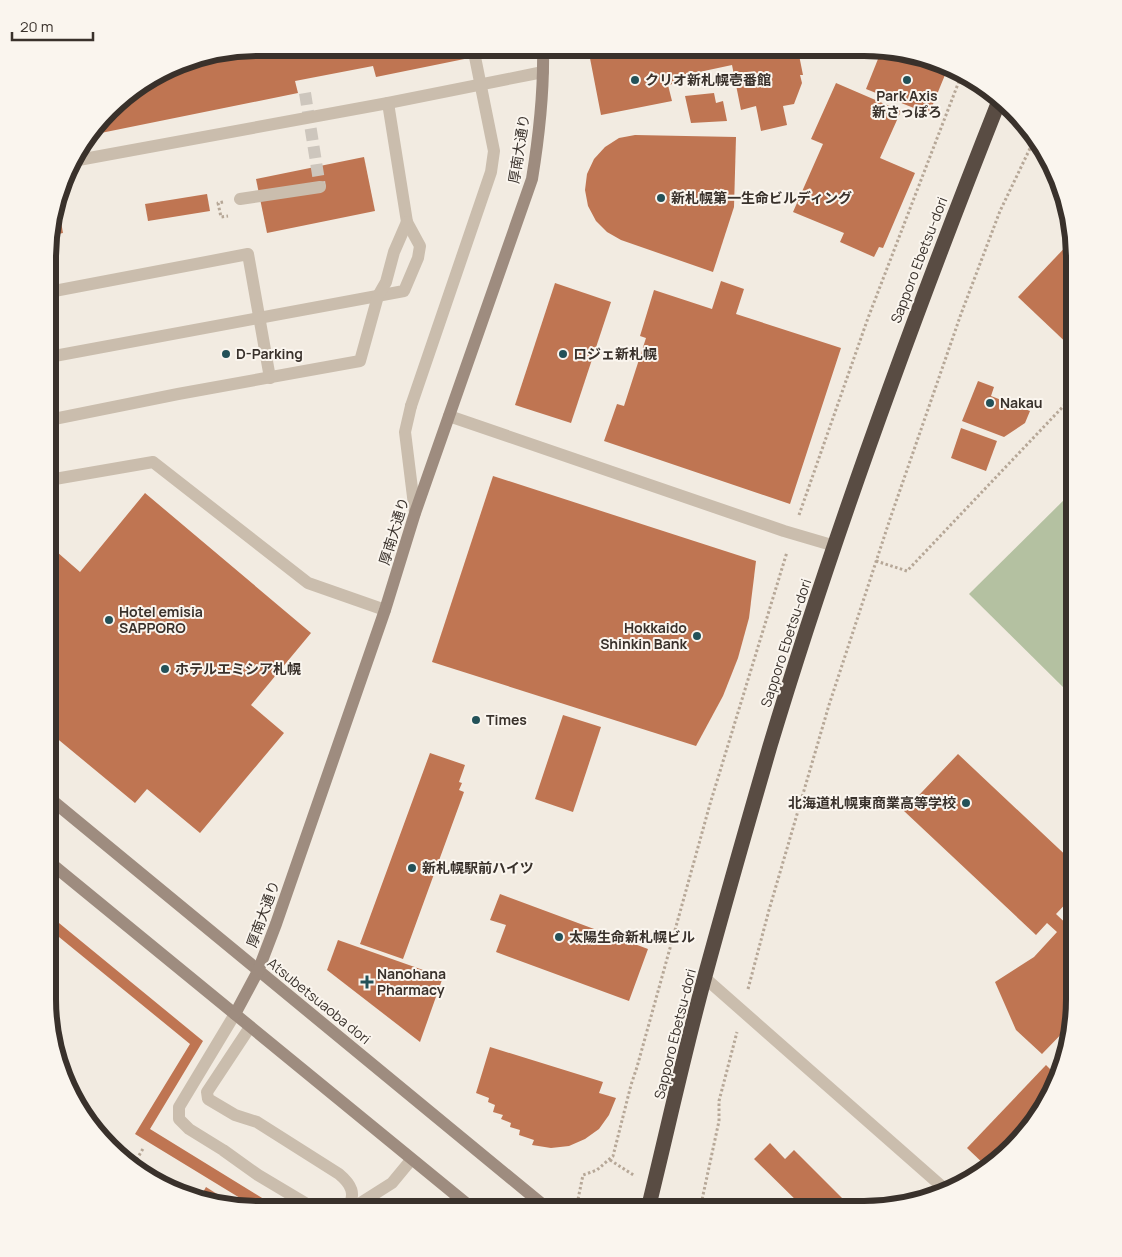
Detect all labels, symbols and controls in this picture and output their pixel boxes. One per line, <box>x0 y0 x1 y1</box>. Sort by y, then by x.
scale bar <box>12 10 94 42</box>
text: 20 m <box>20 16 53 37</box>
place label: クリオ新札幌壱番館 <box>645 70 771 89</box>
marker: クリオ新札幌壱番館 <box>629 74 641 86</box>
marker: Park Axis 新さっぽろ <box>901 74 913 86</box>
place label: Park Axis 新さっぽろ <box>872 86 942 121</box>
street label: 厚南大通り <box>504 113 533 185</box>
place label: 新札幌第一生命ビルディング <box>671 188 852 207</box>
marker: 新札幌第一生命ビルディング <box>655 192 667 204</box>
street label: Sapporo Ebetsu-dori <box>886 194 951 326</box>
place label: D-Parking <box>236 344 303 363</box>
place label: ロジェ新札幌 <box>573 344 657 363</box>
marker: D-Parking <box>220 348 232 360</box>
marker: ロジェ新札幌 <box>557 348 569 360</box>
place label: Nakau <box>1000 393 1042 412</box>
marker: Nakau <box>984 397 996 409</box>
street label: 厚南大通り <box>374 495 413 567</box>
street label: Sapporo Ebetsu-dori <box>756 576 815 709</box>
place label: Hotel emisia SAPPORO <box>119 602 203 637</box>
marker: Hotel emisia SAPPORO <box>103 614 115 626</box>
place label: Hokkaido Shinkin Bank <box>600 618 687 653</box>
marker: Hokkaido Shinkin Bank <box>691 630 703 642</box>
place label: ホテルエミシア札幌 <box>175 659 301 678</box>
marker: ホテルエミシア札幌 <box>159 663 171 675</box>
place label: Times <box>486 710 527 729</box>
marker: Times <box>470 714 482 726</box>
place label: 北海道札幌東商業高等学校 <box>788 793 956 812</box>
marker: 北海道札幌東商業高等学校 <box>960 797 972 809</box>
place label: 新札幌駅前ハイツ <box>422 858 534 877</box>
marker: 新札幌駅前ハイツ <box>406 862 418 874</box>
street label: 厚南大通り <box>242 878 283 950</box>
place label: 太陽生命新札幌ビル <box>569 927 695 946</box>
marker: 太陽生命新札幌ビル <box>553 931 565 943</box>
street label: Atsubetsuaoba dori <box>264 953 375 1048</box>
place label: Nanohana Pharmacy <box>377 964 446 999</box>
street label: Sapporo Ebetsu-dori <box>649 967 700 1101</box>
marker: Nanohana Pharmacy <box>361 976 373 988</box>

